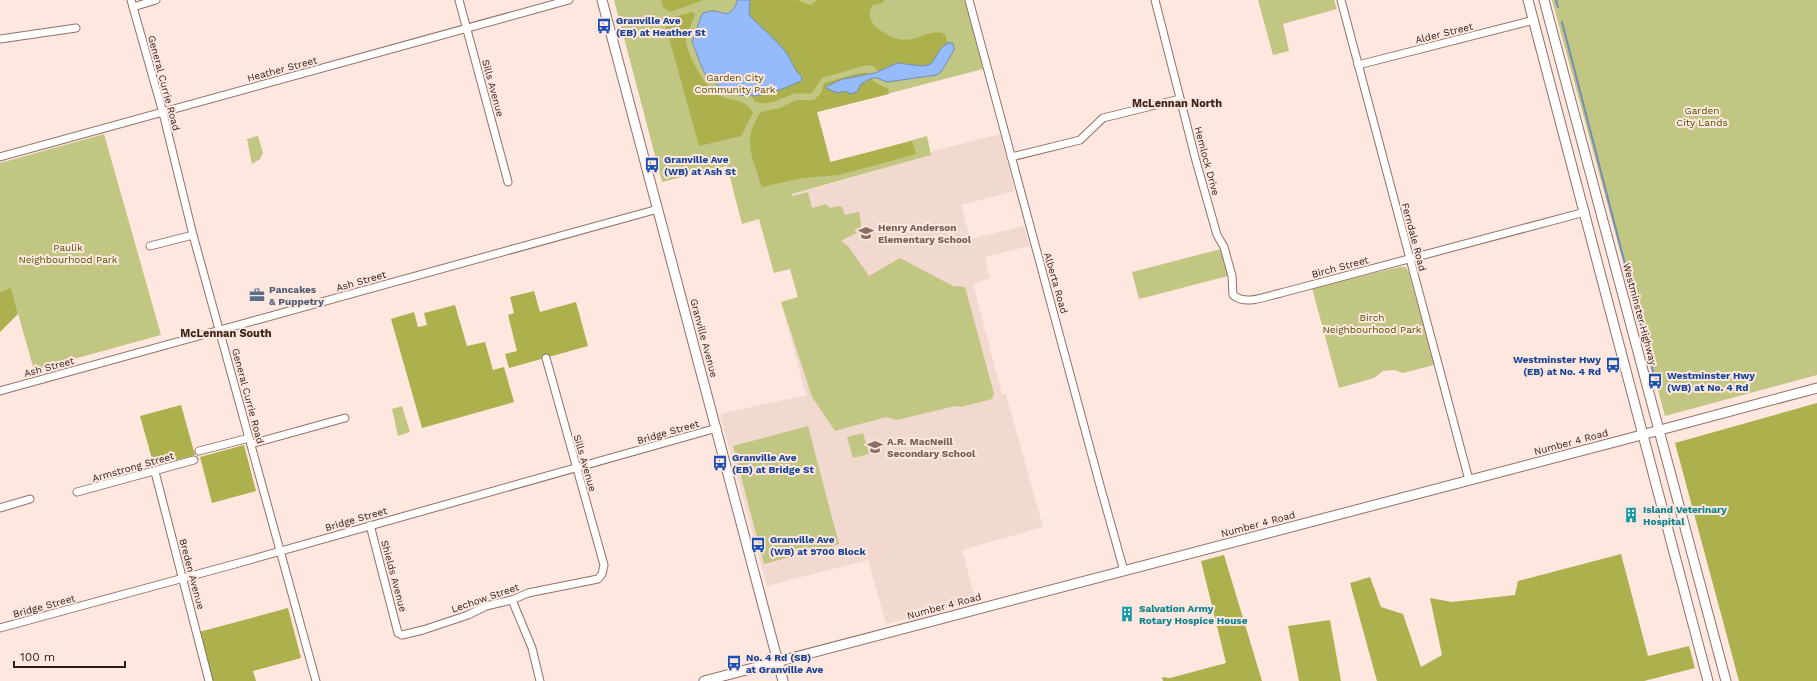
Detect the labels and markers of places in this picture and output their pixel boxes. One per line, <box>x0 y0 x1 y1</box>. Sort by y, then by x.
place label: Granville Ave (EB) at Heather St <box>616 15 706 38</box>
bus stop icon: Granville Ave (EB) at Heather St <box>595 17 613 35</box>
place label: Granville Ave (WB) at Ash St <box>664 154 737 177</box>
bus stop icon: Granville Ave (WB) at Ash St <box>643 156 661 174</box>
place label: Henry Anderson Elementary School <box>878 222 972 245</box>
school or university icon: Henry Anderson Elementary School <box>857 224 875 242</box>
place label: Pancakes & Puppetry <box>269 284 324 307</box>
office icon: Pancakes & Puppetry <box>248 286 266 304</box>
place label: Westminster Hwy (EB) at No. 4 Rd <box>1513 354 1601 377</box>
bus stop icon: Westminster Hwy (EB) at No. 4 Rd <box>1604 356 1622 374</box>
place label: Westminster Hwy (WB) at No. 4 Rd <box>1667 370 1755 393</box>
bus stop icon: Westminster Hwy (WB) at No. 4 Rd <box>1646 372 1664 390</box>
place label: A.R. MacNeill Secondary School <box>887 436 976 459</box>
school or university icon: A.R. MacNeill Secondary School <box>866 438 884 456</box>
place label: Granville Ave (EB) at Bridge St <box>732 452 814 475</box>
bus stop icon: Granville Ave (EB) at Bridge St <box>711 454 729 472</box>
place label: Island Veterinary Hospital <box>1643 504 1727 527</box>
building icon: Island Veterinary Hospital <box>1622 506 1640 524</box>
place label: Granville Ave (WB) at 9700 Block <box>770 534 866 557</box>
bus stop icon: Granville Ave (WB) at 9700 Block <box>749 536 767 554</box>
place label: Salvation Army Rotary Hospice House <box>1139 603 1248 626</box>
building icon: Salvation Army Rotary Hospice House <box>1118 605 1136 623</box>
place label: No. 4 Rd (SB) at Granville Ave <box>746 652 823 675</box>
bus stop icon: No. 4 Rd (SB) at Granville Ave <box>725 654 743 672</box>

